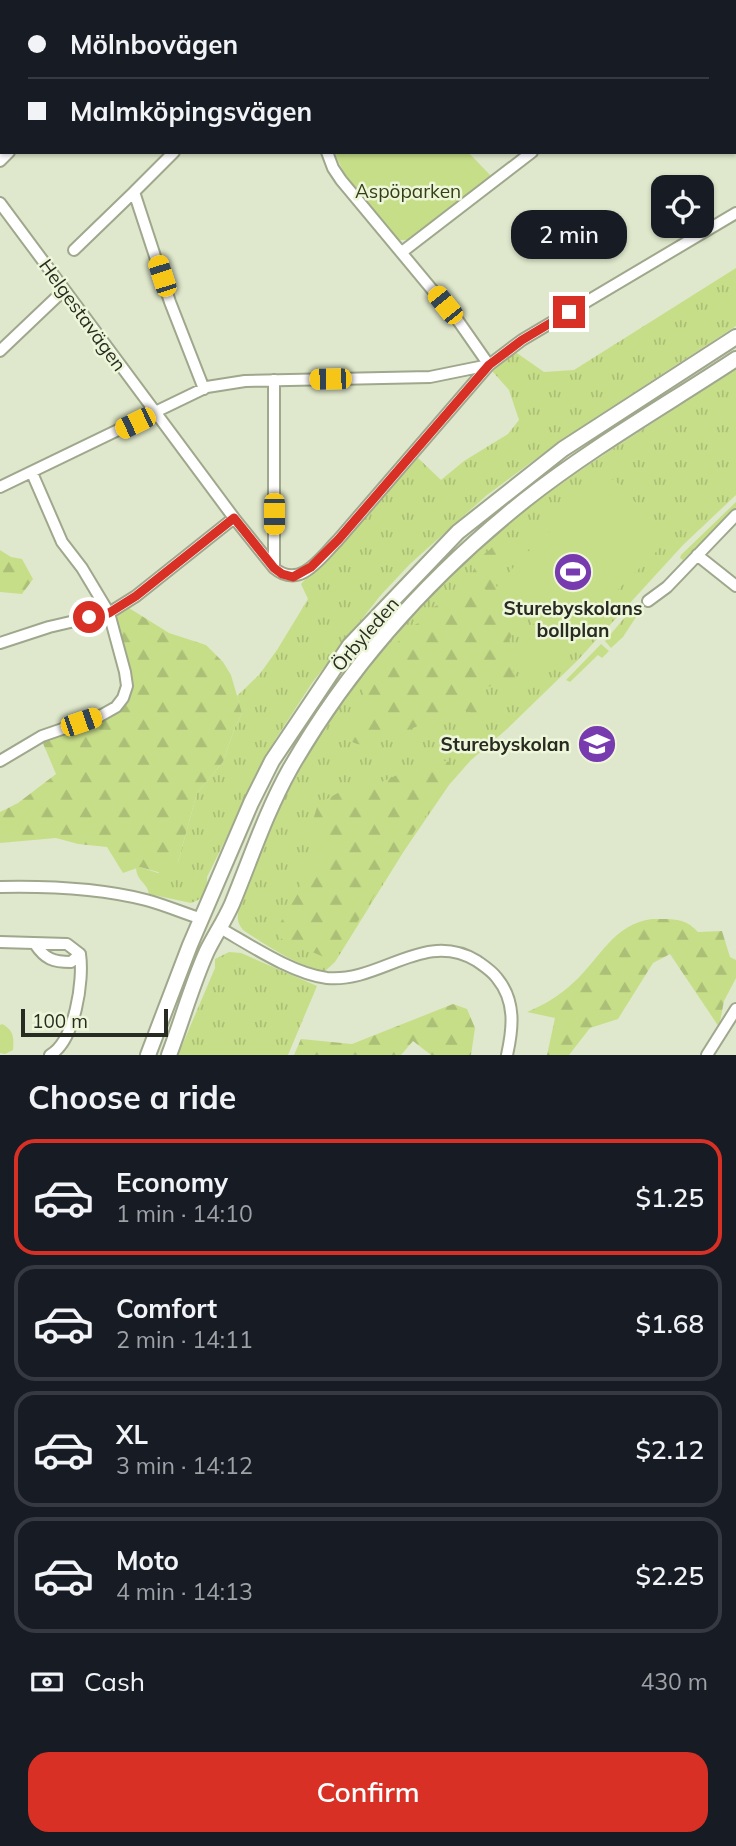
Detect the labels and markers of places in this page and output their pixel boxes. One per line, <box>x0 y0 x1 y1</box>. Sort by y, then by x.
sports icon: Sturebyskolans bollplan <box>552 551 594 593</box>
place label: Sturebyskolans bollplan <box>504 596 642 642</box>
school or university icon: Sturebyskolan <box>576 723 618 765</box>
place label: Sturebyskolan <box>441 732 570 756</box>

